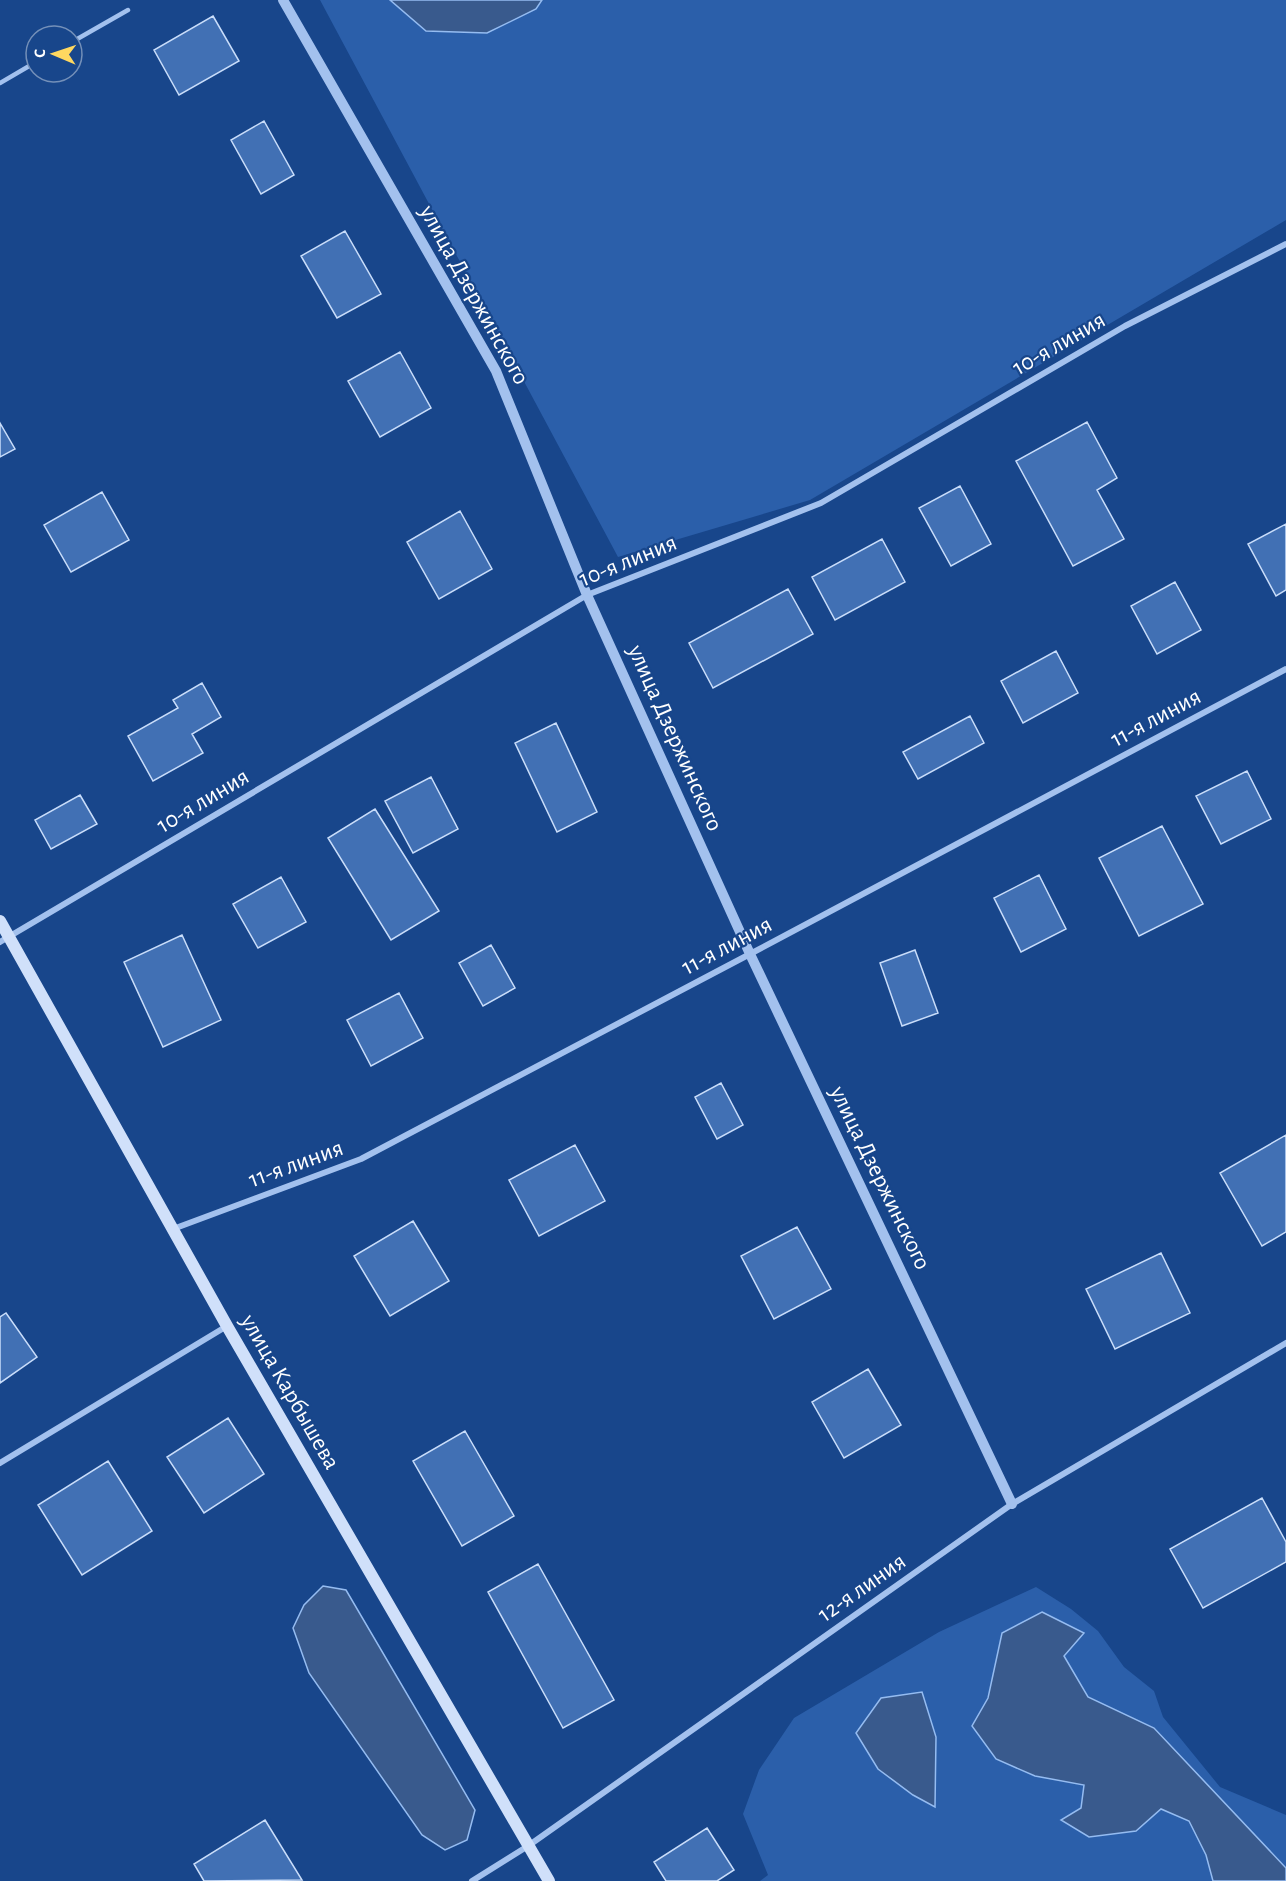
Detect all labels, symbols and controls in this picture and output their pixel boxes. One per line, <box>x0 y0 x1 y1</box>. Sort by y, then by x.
north arrow <box>24 24 84 84</box>
text: С <box>32 49 48 58</box>
street label: улица Дзержинского <box>414 201 533 389</box>
street label: 10-я линия <box>1008 308 1110 380</box>
street label: 10-я линия <box>576 531 680 591</box>
street label: улица Дзержинского <box>623 641 727 835</box>
street label: 11-я линия <box>1107 684 1205 752</box>
street label: 10-я линия <box>153 764 253 838</box>
street label: 11-я линия <box>678 912 776 980</box>
street label: улица Дзержинского <box>825 1082 935 1273</box>
street label: 11-я линия <box>246 1136 346 1192</box>
street label: улица Карбышева <box>235 1310 344 1474</box>
street label: 12-я линия <box>814 1549 910 1627</box>

